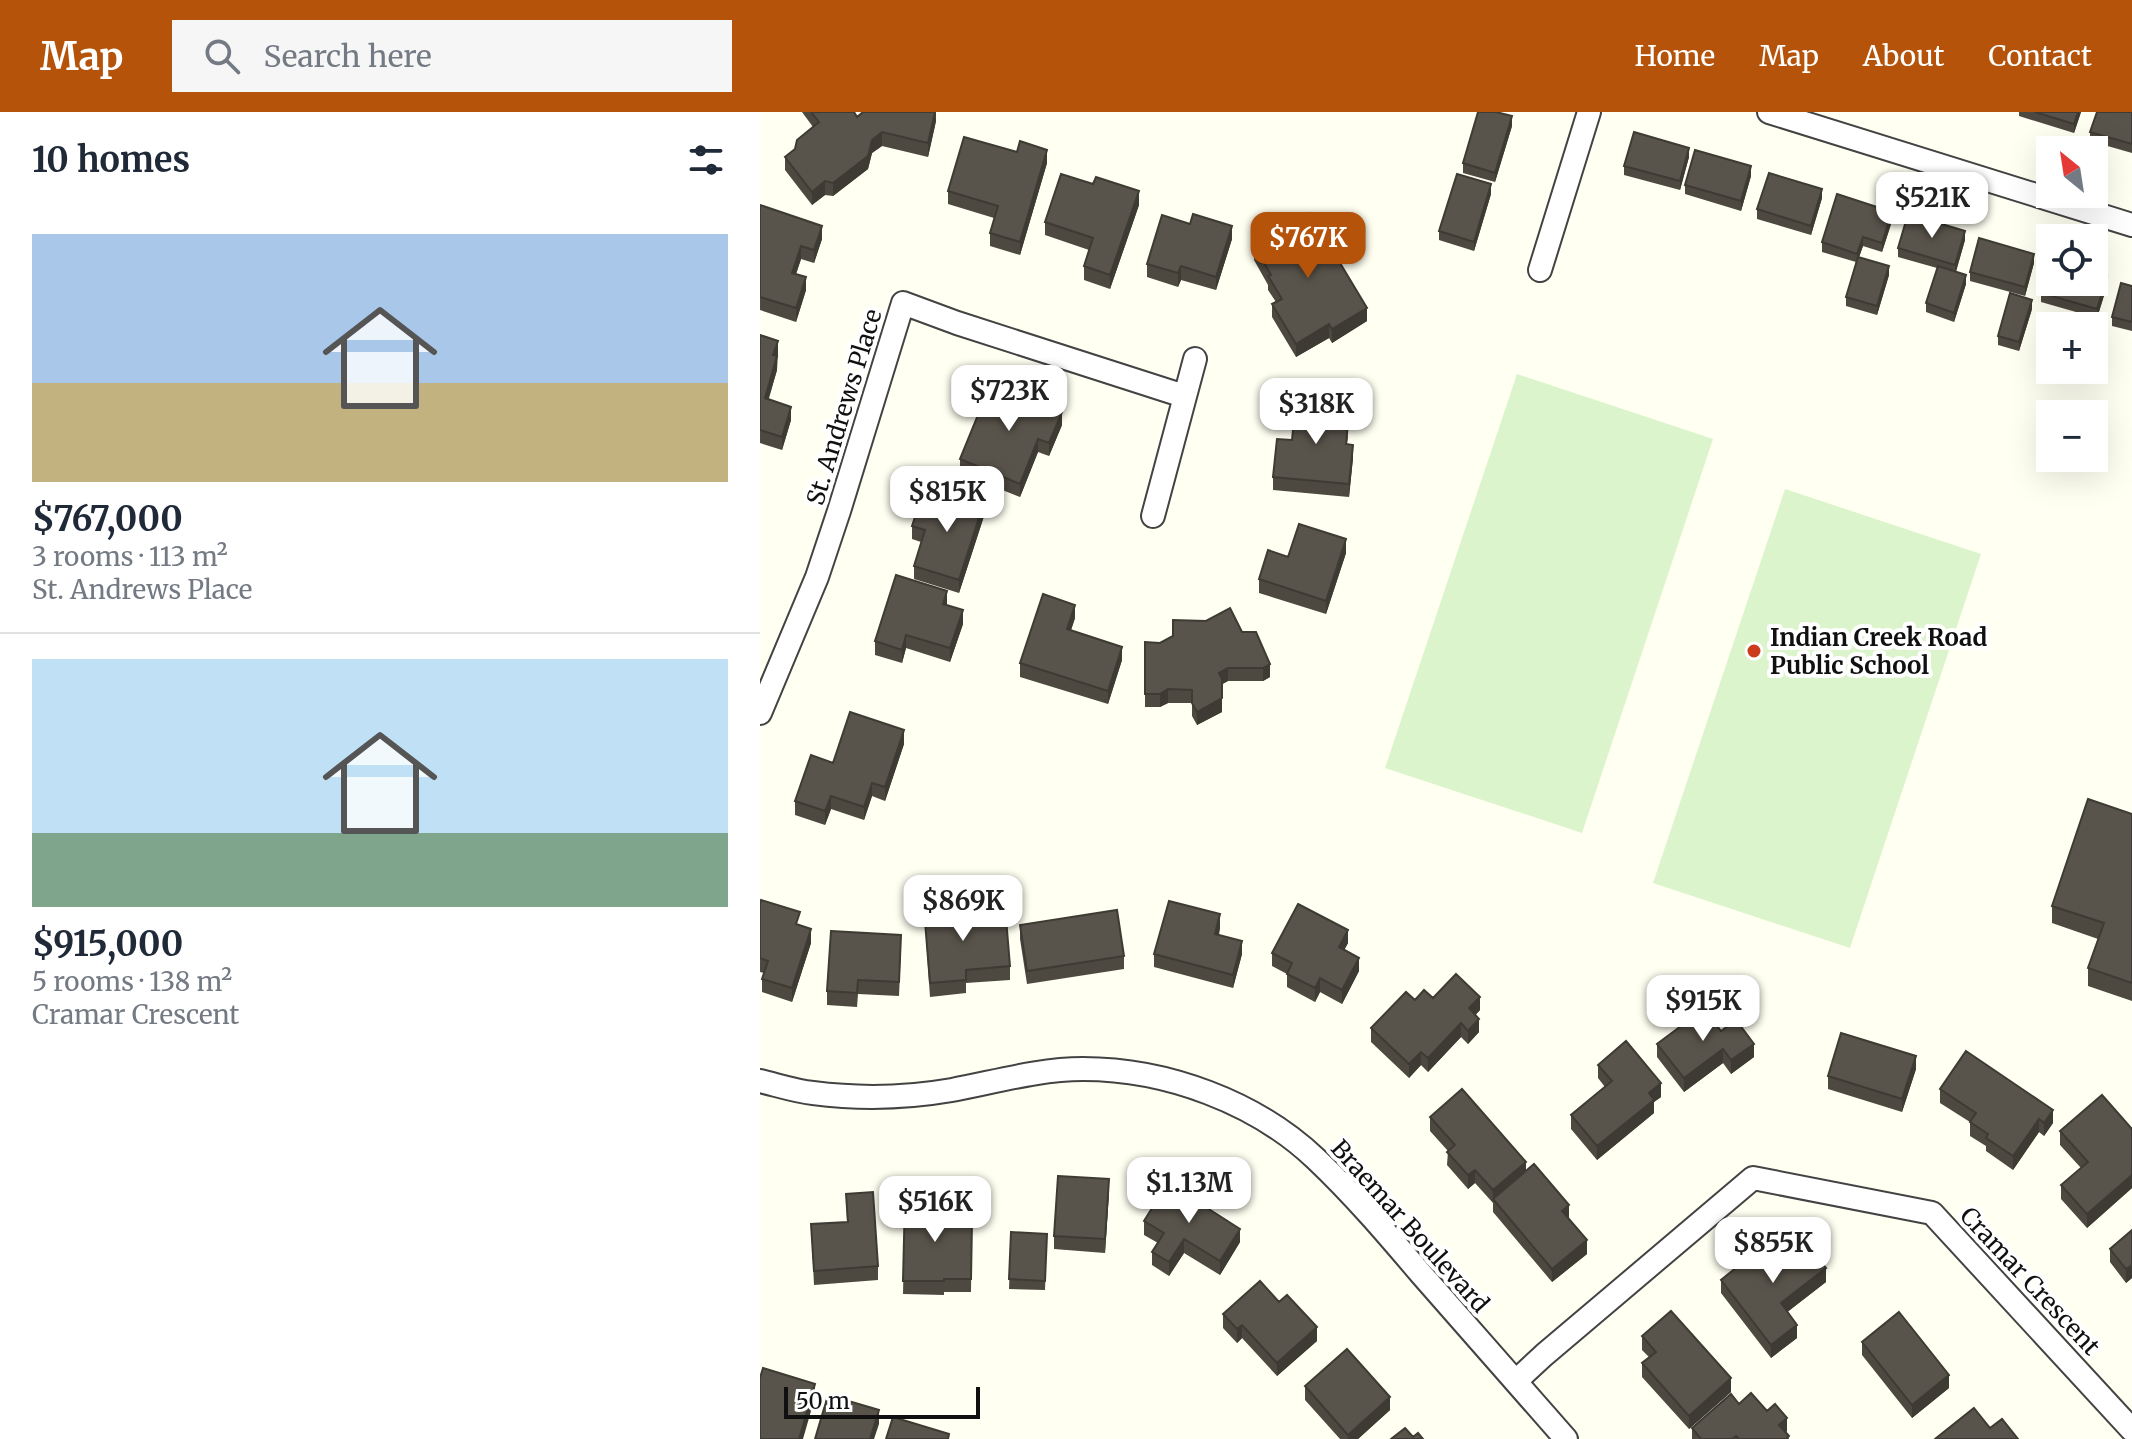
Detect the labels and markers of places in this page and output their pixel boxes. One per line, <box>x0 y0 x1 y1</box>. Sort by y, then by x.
pin: $521K <box>1876 172 1988 240</box>
pin: $767K <box>1252 212 1364 280</box>
pin: $723K <box>953 365 1065 433</box>
pin: $318K <box>1260 378 1372 446</box>
pin: $815K <box>891 466 1003 534</box>
place label: Indian Creek Road Public School <box>1770 622 1988 681</box>
marker: Indian Creek Road Public School <box>1745 642 1763 660</box>
pin: $869K <box>907 875 1019 943</box>
pin: $915K <box>1647 975 1759 1043</box>
pin: $1.13M <box>1124 1157 1254 1225</box>
pin: $516K <box>879 1176 991 1244</box>
pin: $855K <box>1717 1217 1829 1285</box>

